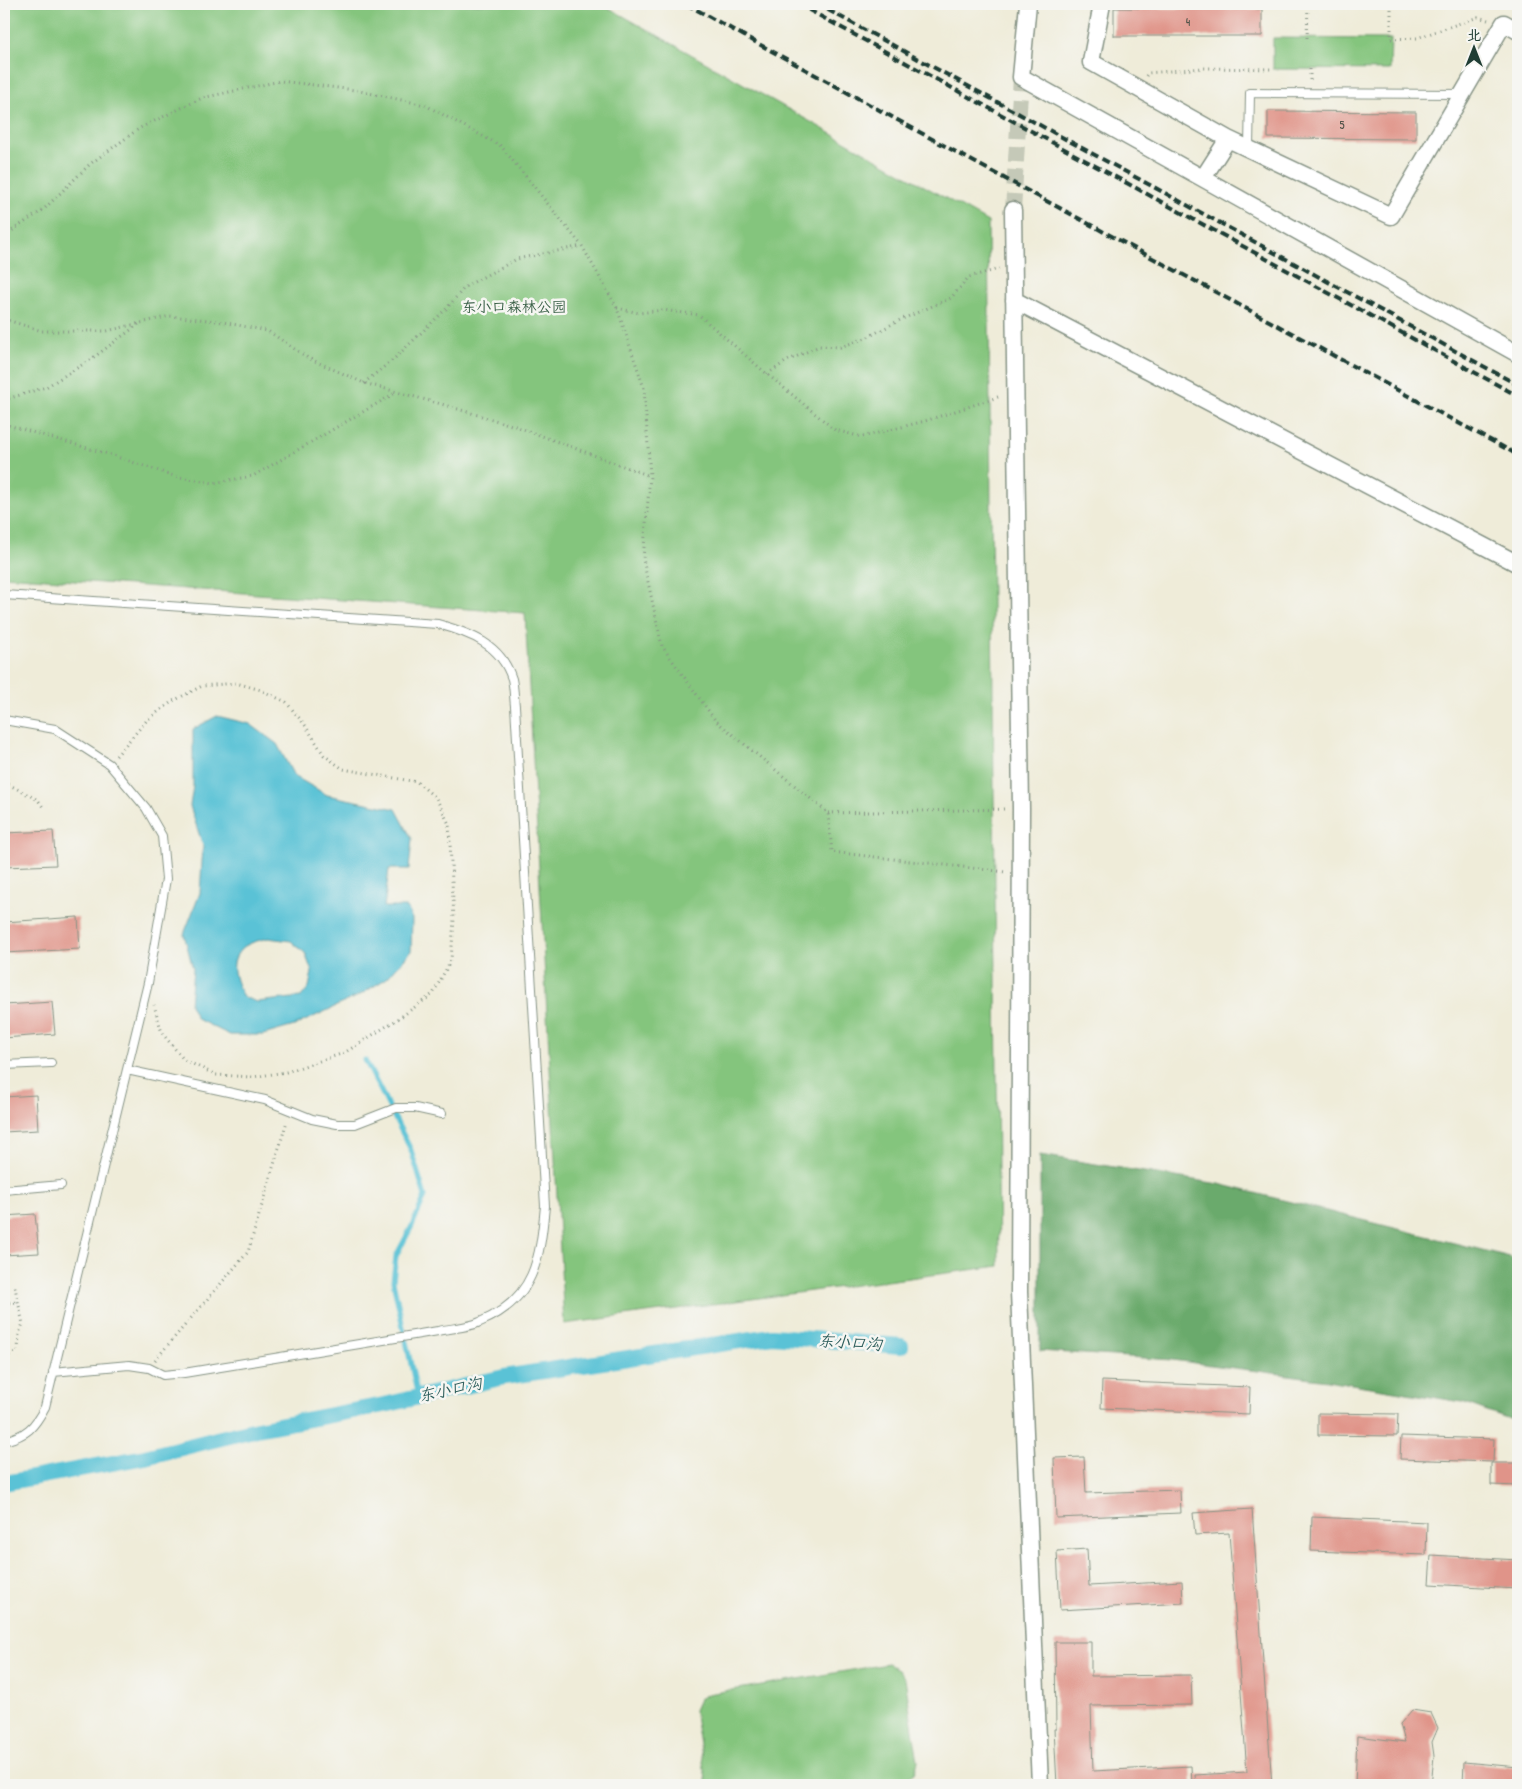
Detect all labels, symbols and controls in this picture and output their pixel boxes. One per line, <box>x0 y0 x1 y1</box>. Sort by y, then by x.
house number: 4 <box>1186 13 1191 30</box>
north arrow <box>1450 22 1500 72</box>
text: 北 <box>1467 25 1481 44</box>
house number: 5 <box>1339 116 1345 133</box>
park label: 东小口森林公园 <box>461 296 567 317</box>
water label: 东小口沟 <box>817 1329 885 1355</box>
water label: 东小口沟 <box>416 1371 486 1406</box>

